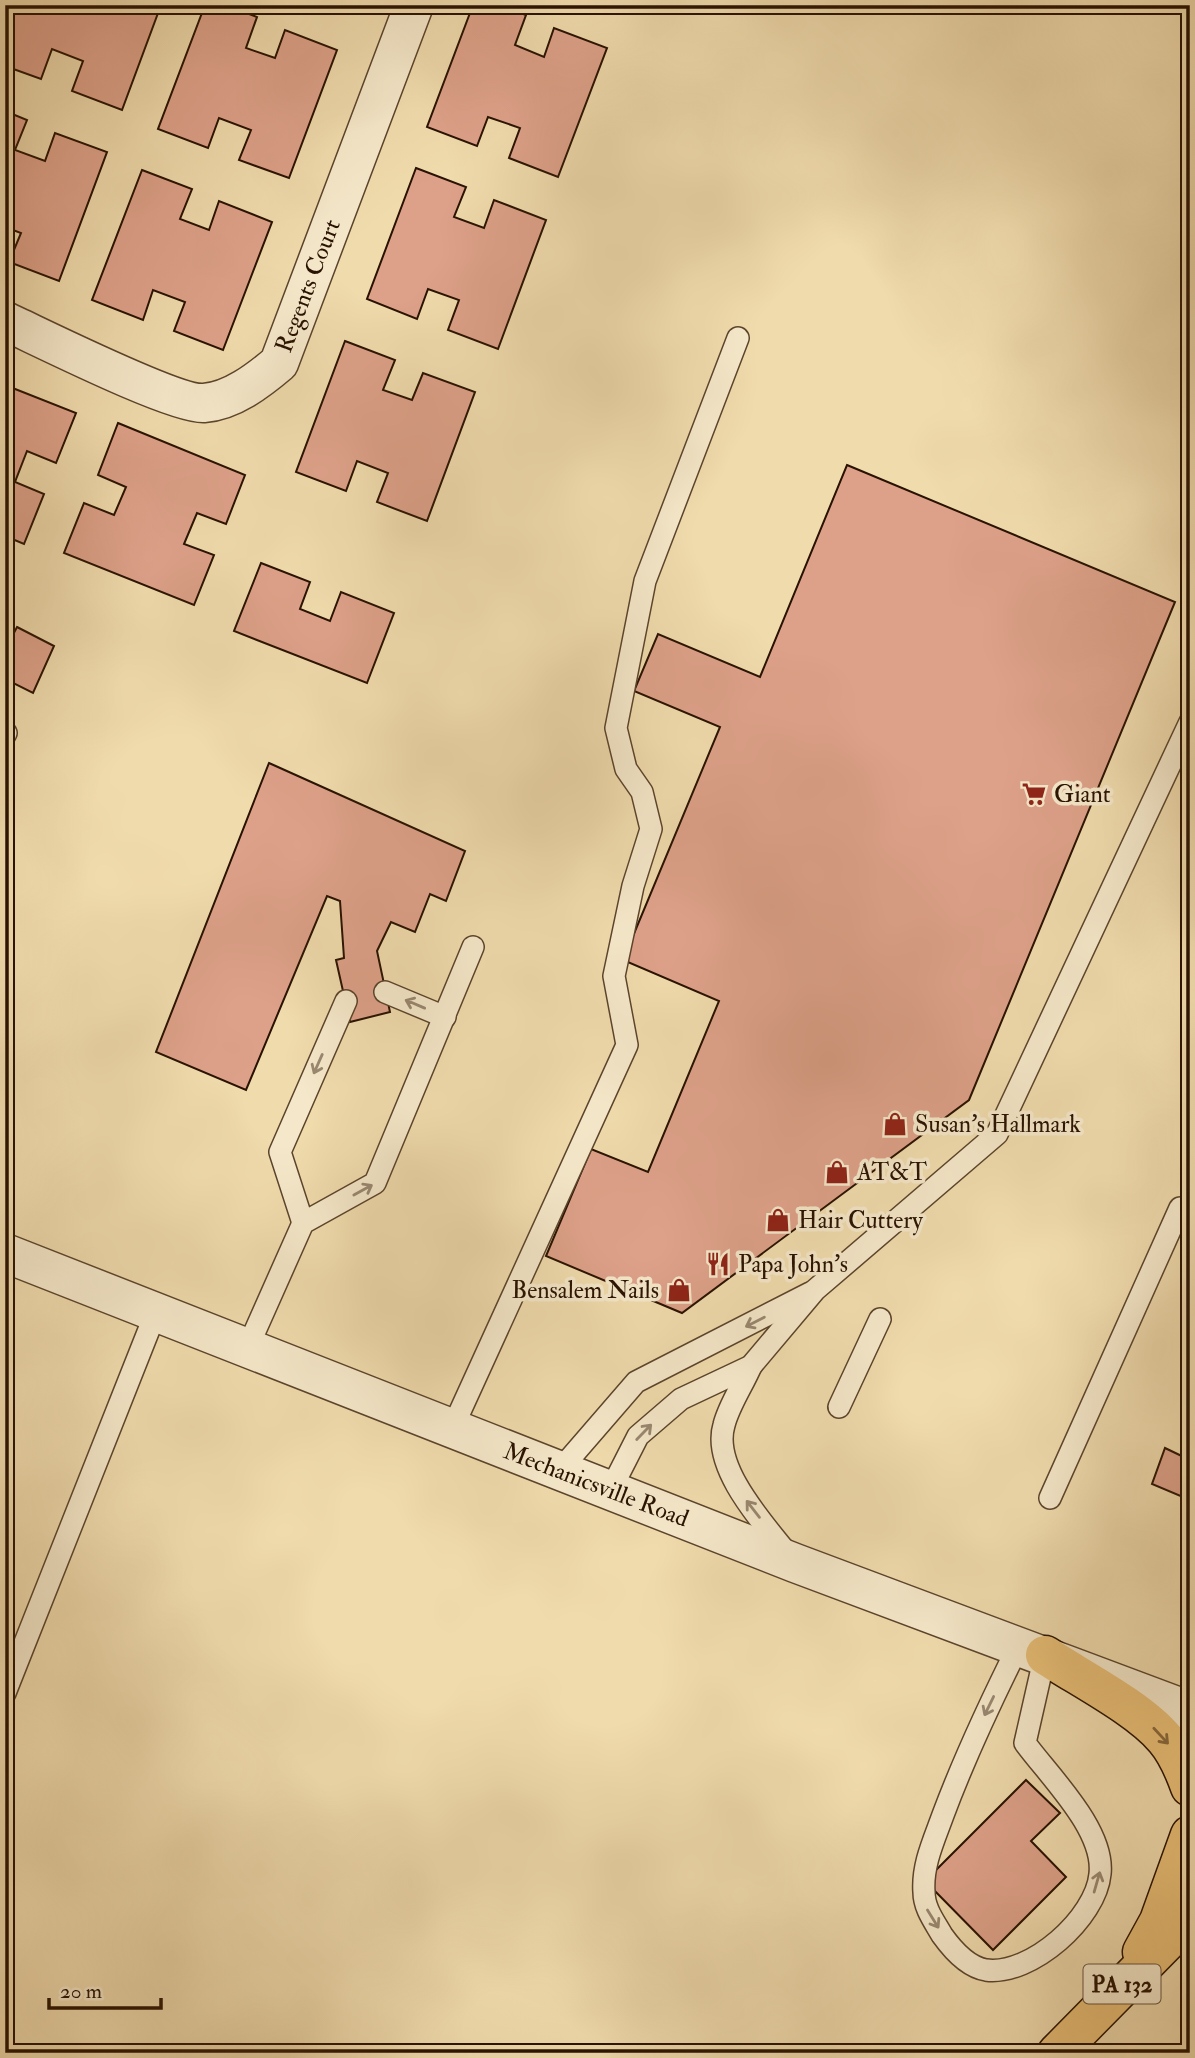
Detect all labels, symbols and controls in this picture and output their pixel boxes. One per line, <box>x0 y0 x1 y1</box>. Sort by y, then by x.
street label: Regents Court <box>268 215 348 357</box>
place label: Giant <box>1054 779 1111 810</box>
supermarket icon: Giant <box>1020 780 1048 808</box>
one-way arrow <box>405 997 426 1010</box>
one-way arrow <box>311 1053 324 1074</box>
place label: Susan's Hallmark <box>915 1109 1081 1140</box>
shop icon: Susan's Hallmark <box>881 1110 909 1138</box>
place label: AT&T <box>856 1157 927 1188</box>
shop icon: AT&T <box>823 1158 851 1186</box>
one-way arrow <box>352 1183 373 1196</box>
place label: Hair Cuttery <box>798 1205 923 1236</box>
shop icon: Hair Cuttery <box>764 1206 792 1234</box>
place label: Papa John's <box>738 1249 848 1280</box>
restaurant icon: Papa John's <box>704 1250 732 1278</box>
place label: Bensalem Nails <box>511 1275 659 1306</box>
shop icon: Bensalem Nails <box>665 1276 693 1304</box>
one-way arrow <box>745 1315 765 1329</box>
one-way arrow <box>636 1424 653 1441</box>
street label: Mechanicsville Road <box>499 1435 693 1535</box>
one-way arrow <box>745 1501 760 1519</box>
one-way arrow <box>981 1696 995 1716</box>
one-way arrow <box>1153 1727 1169 1745</box>
one-way arrow <box>1091 1872 1104 1894</box>
one-way arrow <box>927 1909 941 1929</box>
road number: PA 132 <box>1084 1965 1160 2004</box>
scale bar <box>49 1967 161 2011</box>
text: 20 m <box>60 1978 102 2005</box>

